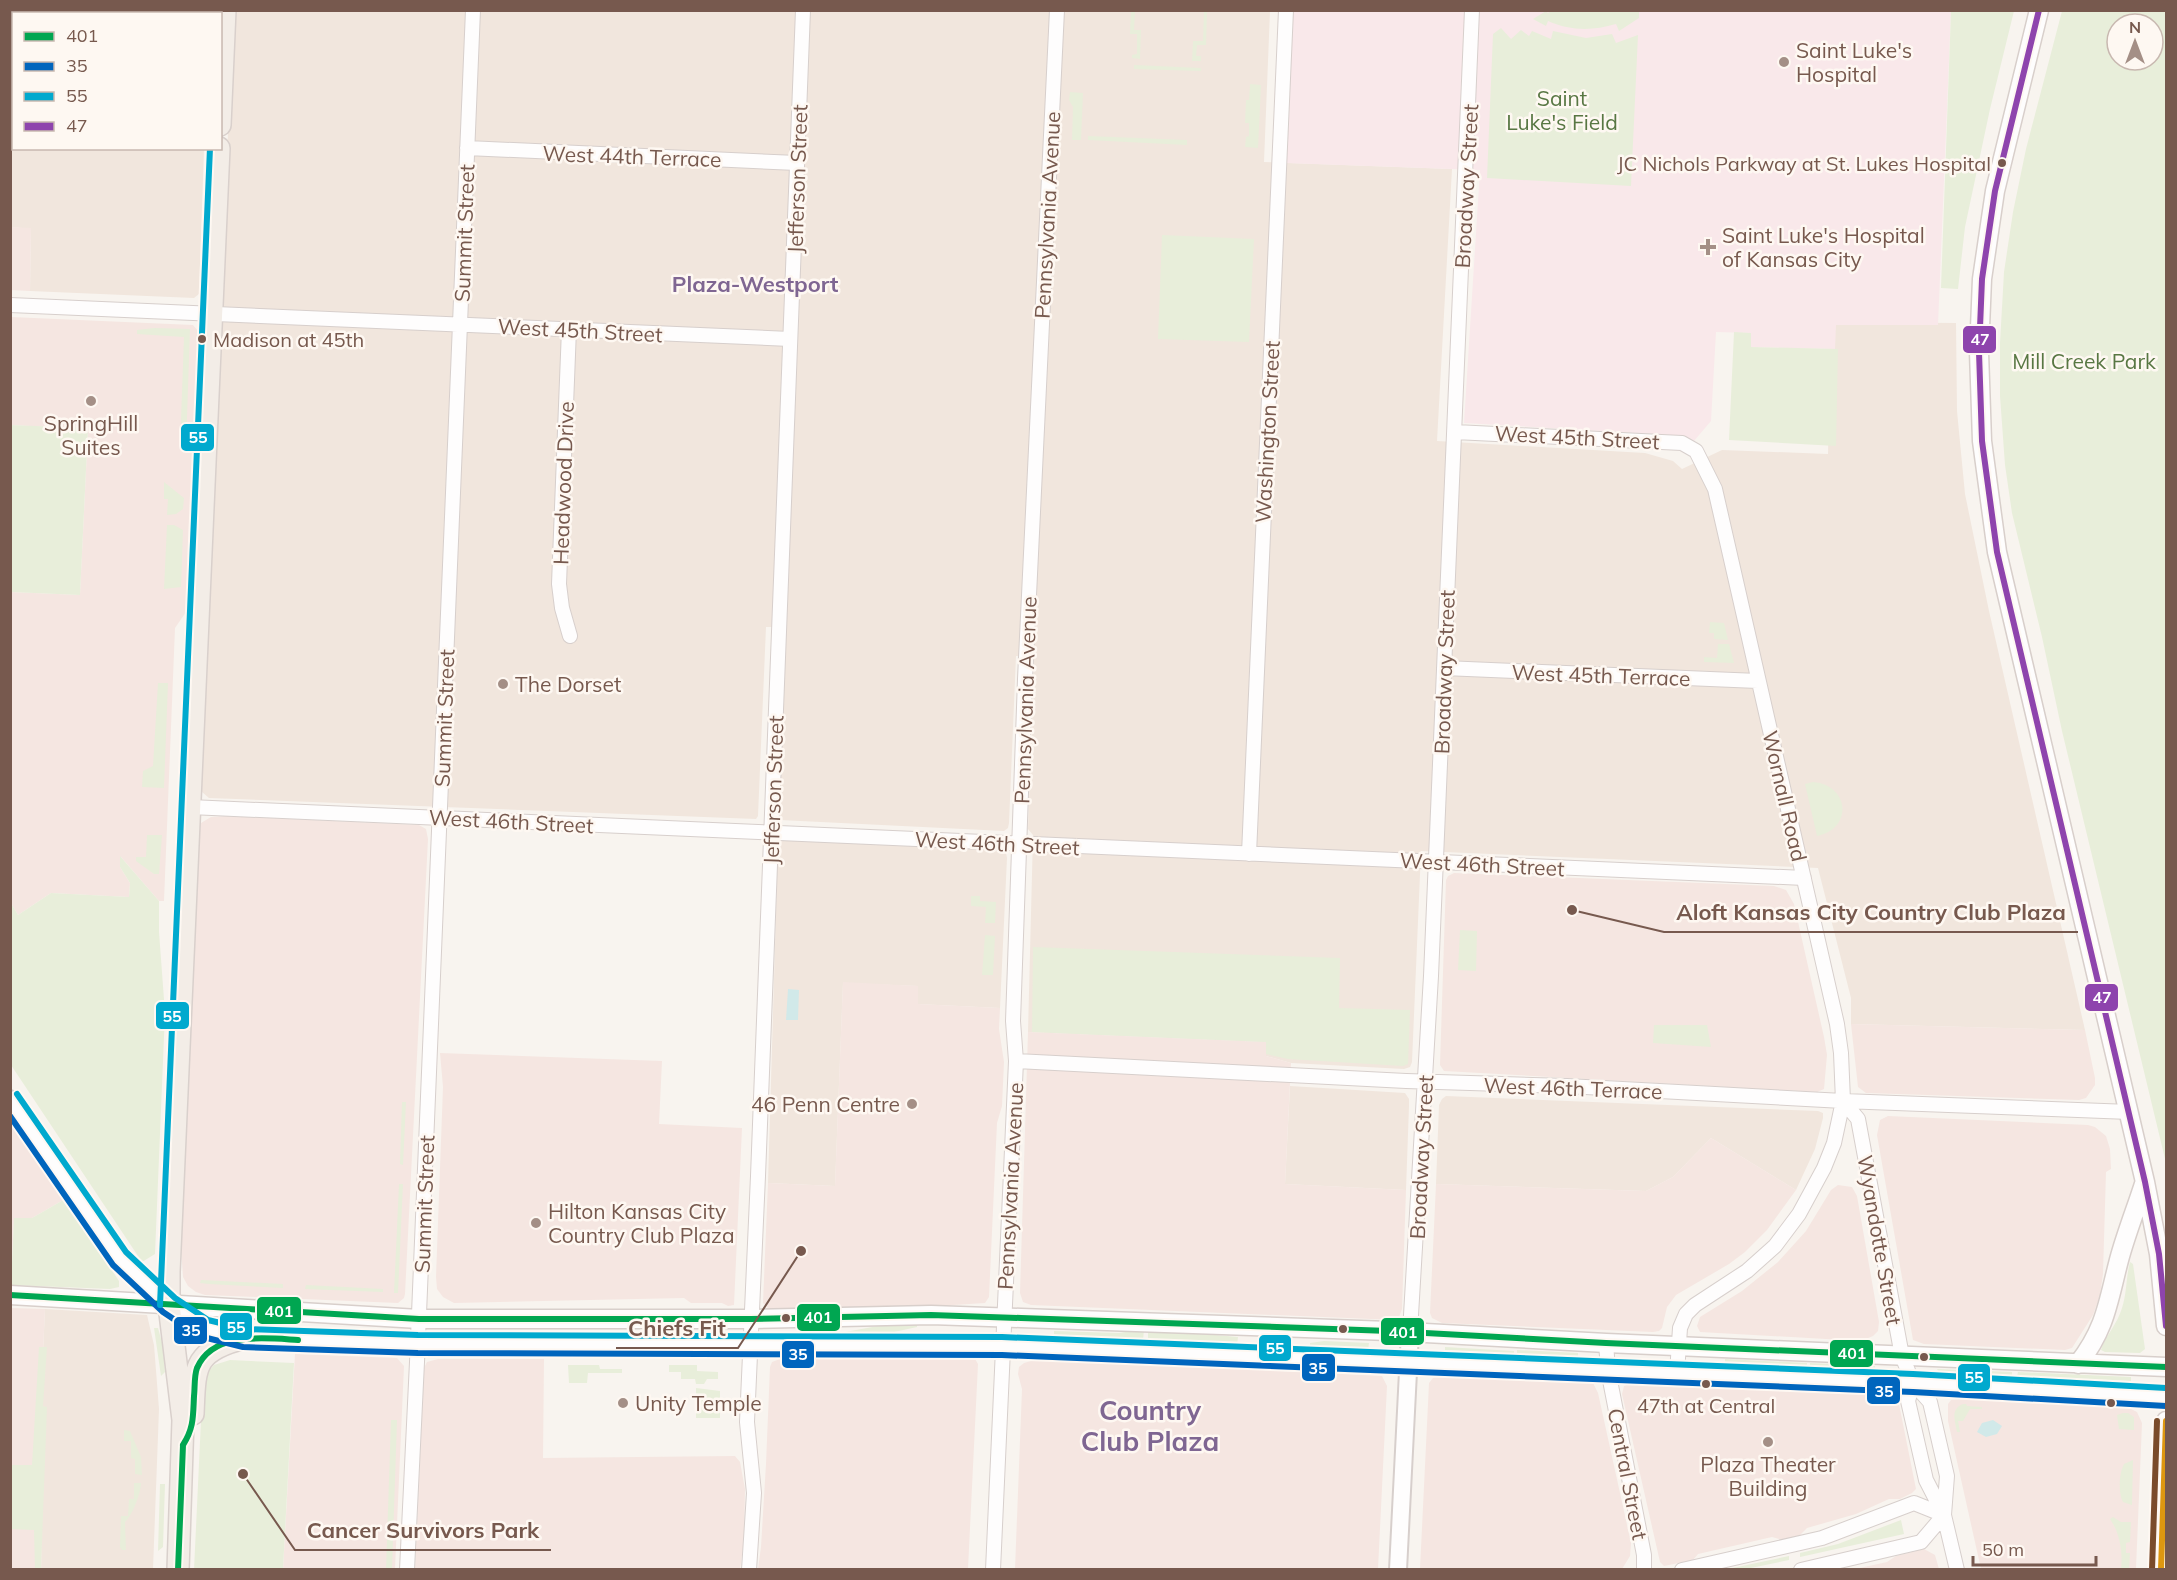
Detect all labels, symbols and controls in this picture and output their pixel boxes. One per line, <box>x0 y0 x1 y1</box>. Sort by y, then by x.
legend <box>12 12 222 150</box>
north arrow <box>2105 12 2165 72</box>
text: N <box>2129 17 2141 37</box>
text: 401 <box>66 24 98 47</box>
place label: Saint Luke's Hospital <box>1796 37 1912 87</box>
text: 35 <box>66 54 88 77</box>
marker: Saint Luke's Hospital <box>1777 55 1791 69</box>
text: 55 <box>66 84 88 107</box>
park label: Saint Luke's Field <box>1506 85 1618 135</box>
street label: Broadway Street <box>1449 103 1483 269</box>
street label: Jefferson Street <box>781 104 813 254</box>
street label: Pennsylvania Avenue <box>1029 111 1065 319</box>
text: 47 <box>66 114 88 137</box>
street label: West 44th Terrace <box>542 140 722 172</box>
place label: JC Nichols Parkway at St. Lukes Hospital <box>1617 151 1991 176</box>
marker: JC Nichols Parkway at St. Lukes Hospital <box>1996 157 2008 169</box>
street label: Summit Street <box>449 164 479 302</box>
place label: Saint Luke's Hospital of Kansas City <box>1722 222 1925 272</box>
marker: Saint Luke's Hospital of Kansas City <box>1699 238 1717 256</box>
district label: Plaza-Westport <box>672 270 838 298</box>
street label: West 45th Street <box>497 313 663 347</box>
line badge: 47 <box>1962 325 1997 354</box>
place label: Madison at 45th <box>213 327 364 352</box>
text: 47 <box>1970 329 1990 349</box>
marker: Madison at 45th <box>196 333 208 345</box>
street label: Washington Street <box>1249 340 1285 524</box>
park label: Mill Creek Park <box>2012 348 2156 374</box>
marker: SpringHill Suites <box>84 394 98 408</box>
street label: Headwood Drive <box>547 401 579 565</box>
place label: SpringHill Suites <box>44 410 138 460</box>
street label: West 45th Street <box>1494 420 1660 454</box>
line badge: 55 <box>180 423 215 452</box>
text: 55 <box>188 427 208 447</box>
street label: Broadway Street <box>1428 589 1460 755</box>
street label: Pennsylvania Avenue <box>1008 596 1042 804</box>
street label: Summit Street <box>429 649 459 787</box>
street label: West 45th Terrace <box>1511 659 1691 691</box>
place label: The Dorset <box>515 671 621 697</box>
marker: The Dorset <box>496 677 510 691</box>
street label: Jefferson Street <box>757 715 789 865</box>
street label: Wornall Road <box>1757 728 1813 864</box>
street label: West 46th Street <box>428 804 594 838</box>
street label: West 46th Street <box>914 826 1080 860</box>
street label: West 46th Street <box>1399 847 1565 881</box>
callout: Aloft Kansas City Country Club Plaza <box>1664 892 2078 932</box>
text: Aloft Kansas City Country Club Plaza <box>1676 898 2066 926</box>
line badge: 47 <box>2084 983 2119 1012</box>
text: 47 <box>2092 987 2112 1007</box>
line badge: 55 <box>155 1001 190 1030</box>
text: 55 <box>162 1006 182 1026</box>
street label: West 46th Terrace <box>1483 1072 1663 1104</box>
street label: Broadway Street <box>1404 1074 1438 1240</box>
street label: Pennsylvania Avenue <box>992 1082 1028 1290</box>
place label: 46 Penn Centre <box>751 1091 900 1117</box>
marker: 46 Penn Centre <box>905 1097 919 1111</box>
street label: Summit Street <box>409 1135 439 1273</box>
street label: Wyandotte Street <box>1852 1153 1908 1327</box>
place label: Hilton Kansas City Country Club Plaza <box>548 1198 735 1248</box>
marker: Hilton Kansas City Country Club Plaza <box>529 1216 543 1230</box>
line badge: 401 <box>256 1296 302 1325</box>
text: 401 <box>265 1301 293 1321</box>
line badge: 401 <box>796 1303 841 1332</box>
text: 401 <box>804 1307 832 1327</box>
callout: Chiefs Fit <box>616 1308 738 1348</box>
line badge: 55 <box>219 1312 253 1341</box>
unlabelled marker <box>780 1312 792 1324</box>
text: Chiefs Fit <box>628 1314 726 1342</box>
line badge: 35 <box>173 1316 208 1345</box>
text: 55 <box>226 1317 246 1337</box>
line badge: 401 <box>1380 1317 1425 1346</box>
text: 35 <box>181 1320 201 1340</box>
text: 401 <box>1389 1322 1417 1342</box>
unlabelled marker <box>1337 1323 1349 1335</box>
line badge: 55 <box>1258 1334 1292 1362</box>
text: 55 <box>1265 1338 1285 1358</box>
line badge: 401 <box>1829 1339 1874 1368</box>
line badge: 35 <box>781 1340 815 1369</box>
text: 401 <box>1838 1343 1866 1363</box>
text: 35 <box>788 1344 808 1364</box>
unlabelled marker <box>1918 1351 1930 1363</box>
line badge: 35 <box>1301 1353 1336 1382</box>
text: 35 <box>1308 1358 1328 1378</box>
line badge: 55 <box>1957 1363 1991 1392</box>
text: 55 <box>1964 1367 1984 1387</box>
line badge: 35 <box>1866 1376 1901 1405</box>
marker: 47th at Central <box>1700 1378 1712 1390</box>
text: 35 <box>1874 1381 1894 1401</box>
place label: Unity Temple <box>635 1390 762 1416</box>
district label: Country Club Plaza <box>1081 1393 1219 1458</box>
place label: 47th at Central <box>1637 1393 1775 1418</box>
marker: Unity Temple <box>616 1396 630 1410</box>
unlabelled marker <box>2105 1397 2117 1409</box>
street label: Central Street <box>1603 1406 1653 1542</box>
marker: Plaza Theater Building <box>1761 1435 1775 1449</box>
place label: Plaza Theater Building <box>1700 1451 1836 1501</box>
callout: Cancer Survivors Park <box>295 1510 551 1550</box>
text: Cancer Survivors Park <box>307 1516 540 1544</box>
scale bar <box>1973 1529 2096 1567</box>
text: 50 m <box>1982 1538 2024 1561</box>

